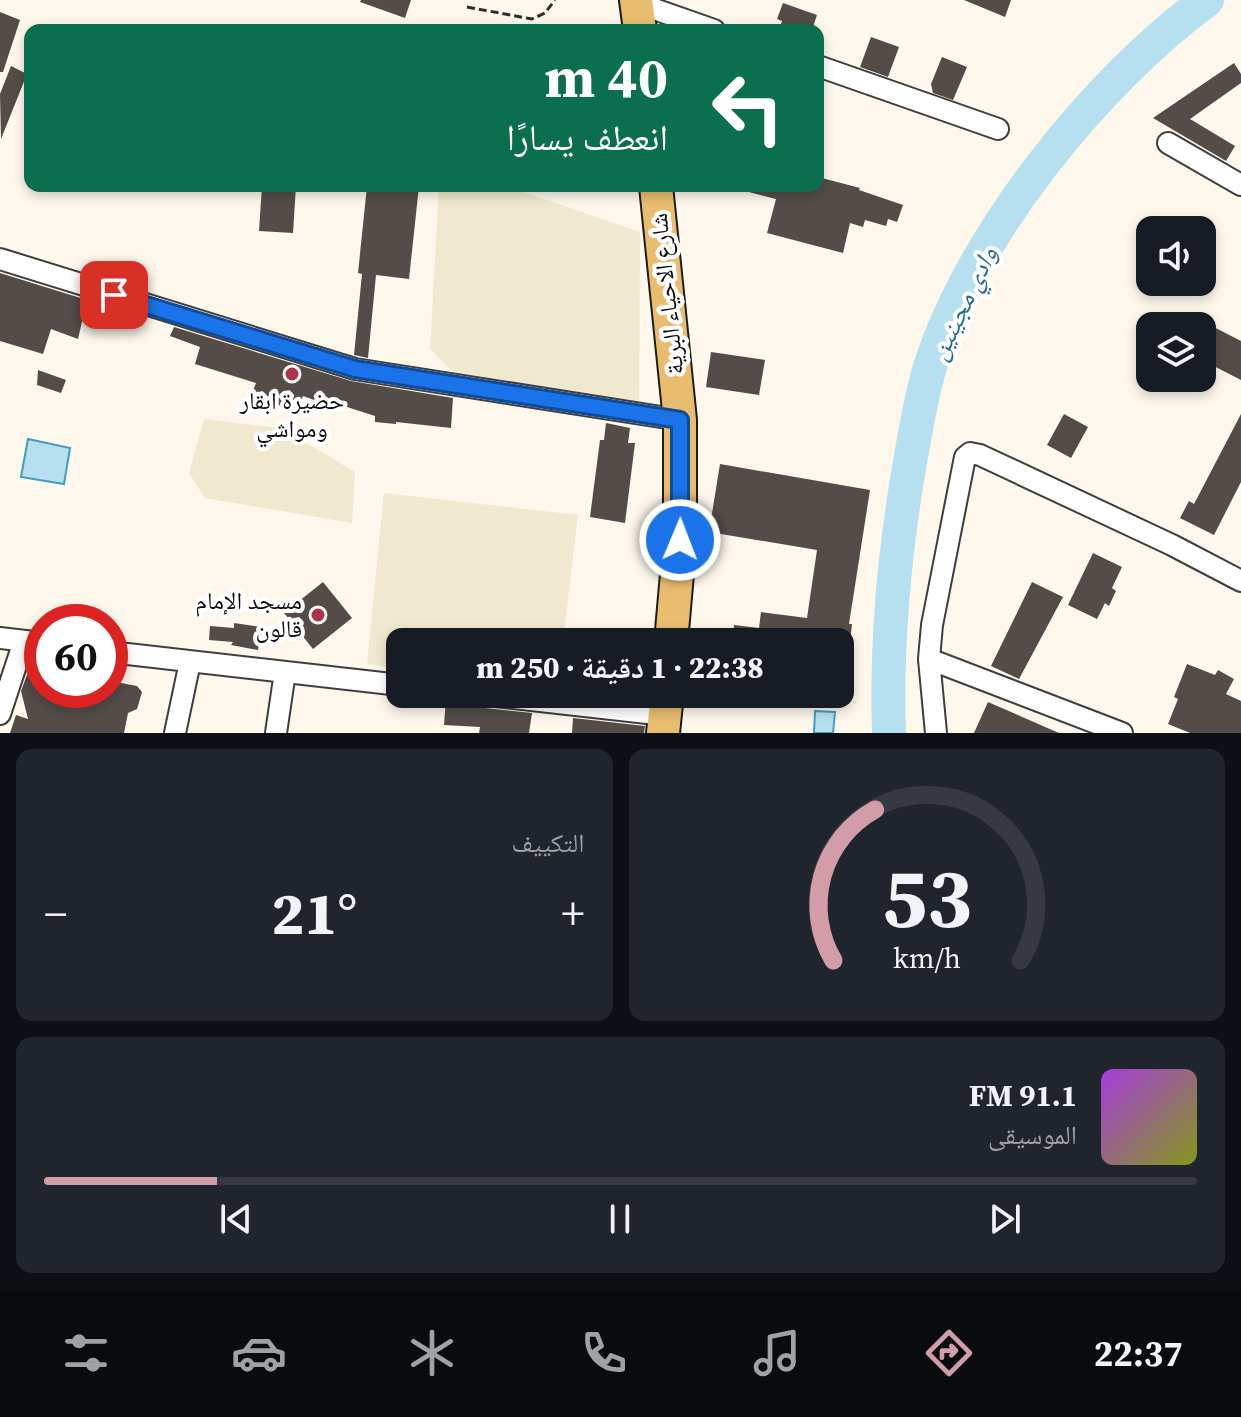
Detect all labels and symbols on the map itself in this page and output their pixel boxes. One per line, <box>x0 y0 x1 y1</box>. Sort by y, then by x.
street label: شارع الاحياء البرية <box>642 212 691 376</box>
water label: وادي مجينين <box>920 240 1008 367</box>
pin <box>80 261 148 329</box>
marker: حضيرة ابقار ومواشي <box>283 365 301 383</box>
place label: حضيرة ابقار ومواشي <box>239 384 344 448</box>
position arrow <box>638 498 722 582</box>
place label: مسجد الإمام قالون <box>195 584 302 645</box>
speed limit sign: 60 <box>24 604 128 708</box>
marker: مسجد الإمام قالون <box>309 606 327 624</box>

